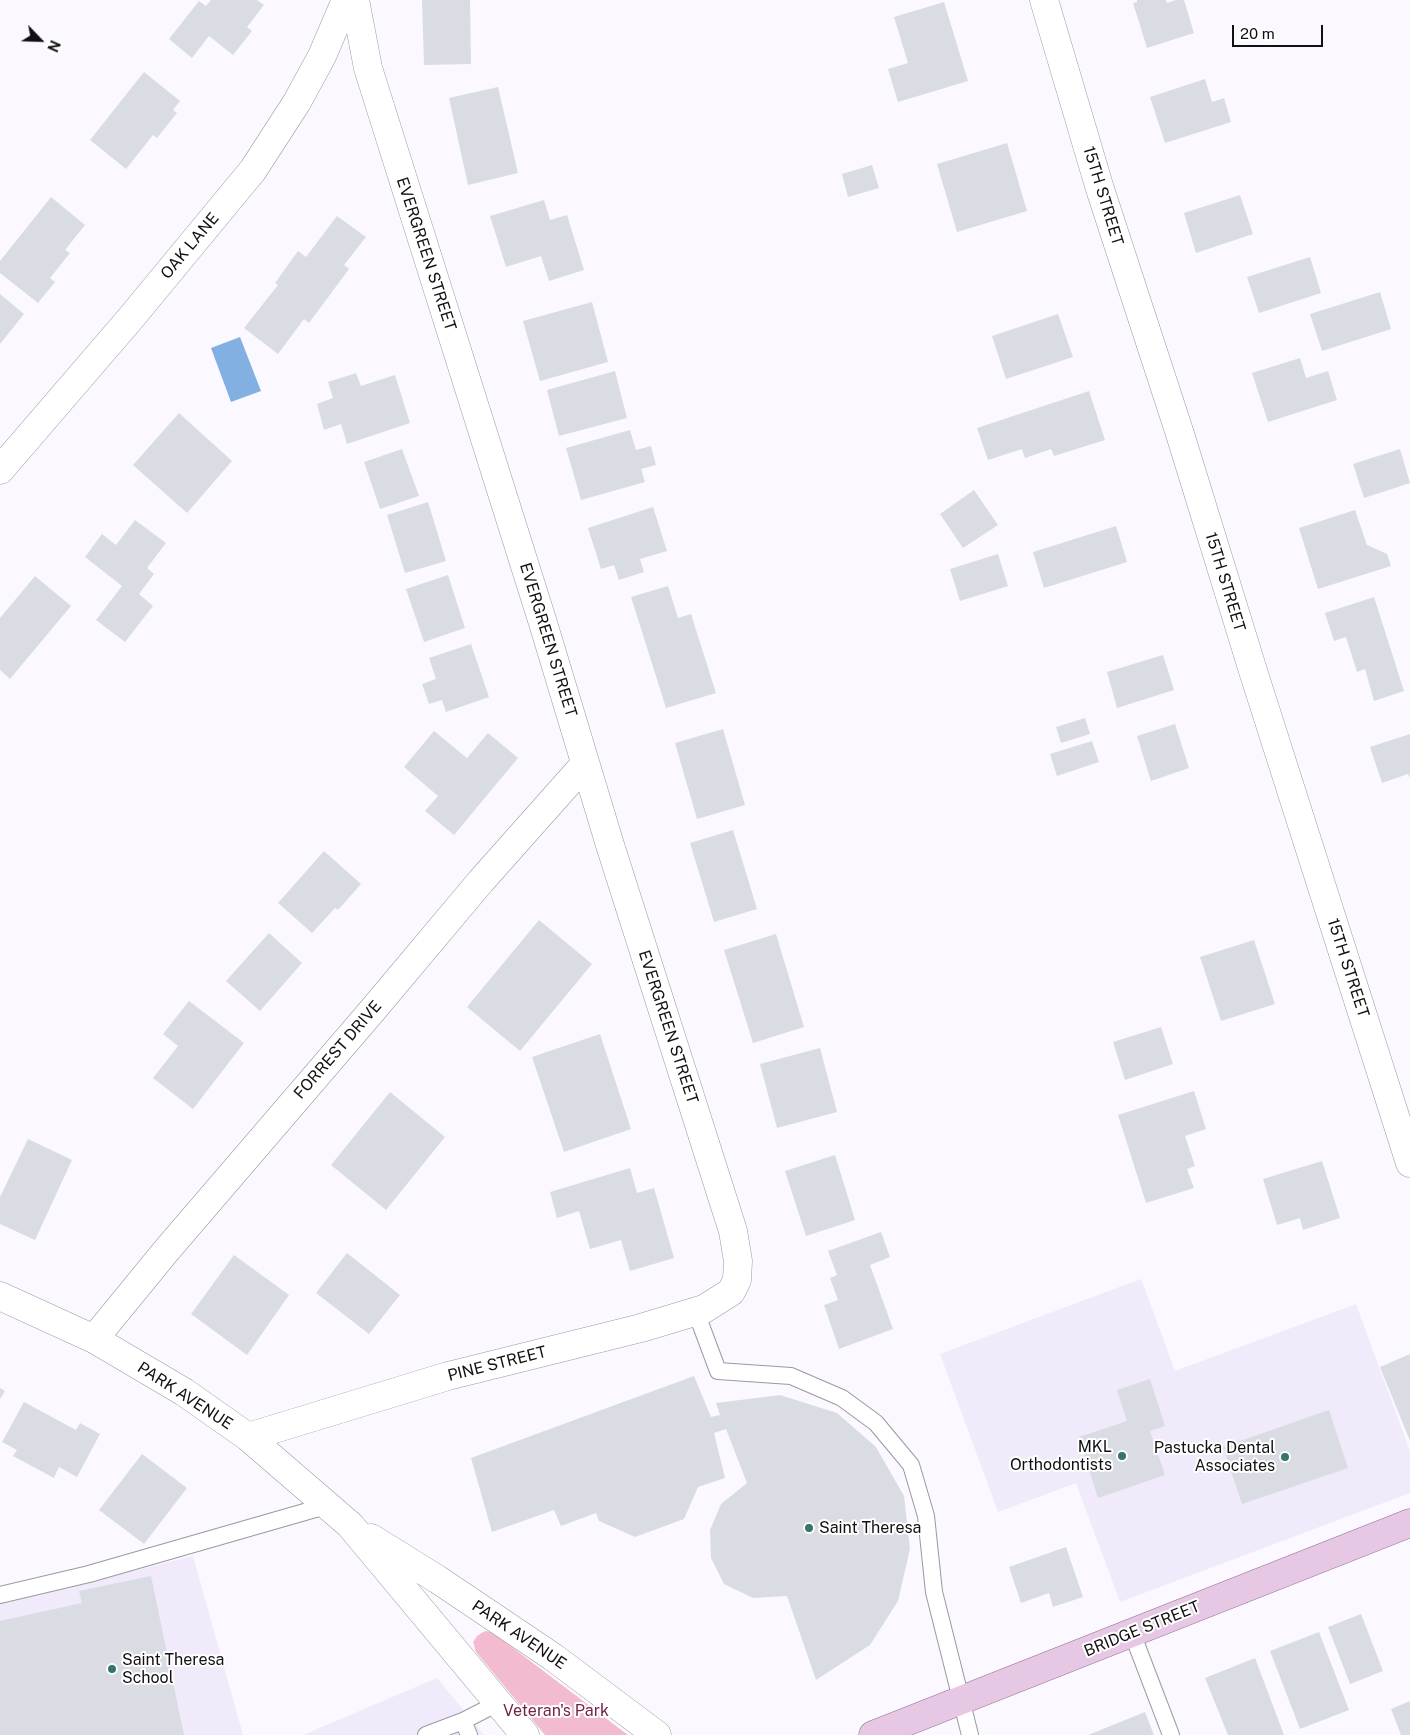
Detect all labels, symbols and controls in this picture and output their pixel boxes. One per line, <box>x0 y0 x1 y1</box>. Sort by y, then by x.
north arrow <box>15 15 65 65</box>
scale bar <box>1235 15 1326 47</box>
text: 20 m <box>1240 25 1275 42</box>
text: N <box>44 38 63 54</box>
street label: 15TH STREET <box>1079 144 1127 248</box>
street label: EVERGREEN STREET <box>392 175 460 333</box>
street label: OAK LANE <box>157 209 223 283</box>
street label: 15TH STREET <box>1201 530 1249 634</box>
street label: EVERGREEN STREET <box>515 560 581 720</box>
street label: 15TH STREET <box>1323 916 1373 1020</box>
street label: EVERGREEN STREET <box>634 948 702 1106</box>
street label: FORREST DRIVE <box>290 997 386 1103</box>
street label: PINE STREET <box>446 1342 548 1386</box>
street label: PARK AVENUE <box>134 1358 236 1434</box>
place label: MKL Orthodontists <box>1010 1437 1112 1475</box>
place label: Pastucka Dental Associates <box>1154 1438 1275 1476</box>
marker: MKL Orthodontists <box>1116 1450 1128 1462</box>
marker: Pastucka Dental Associates <box>1279 1451 1291 1463</box>
place label: Saint Theresa <box>819 1518 921 1538</box>
marker: Saint Theresa <box>803 1522 815 1534</box>
street label: PARK AVENUE <box>468 1596 570 1674</box>
street label: BRIDGE STREET <box>1081 1597 1203 1661</box>
place label: Saint Theresa School <box>122 1650 224 1688</box>
marker: Saint Theresa School <box>106 1663 118 1675</box>
park label: Veteran's Park <box>503 1701 609 1721</box>

